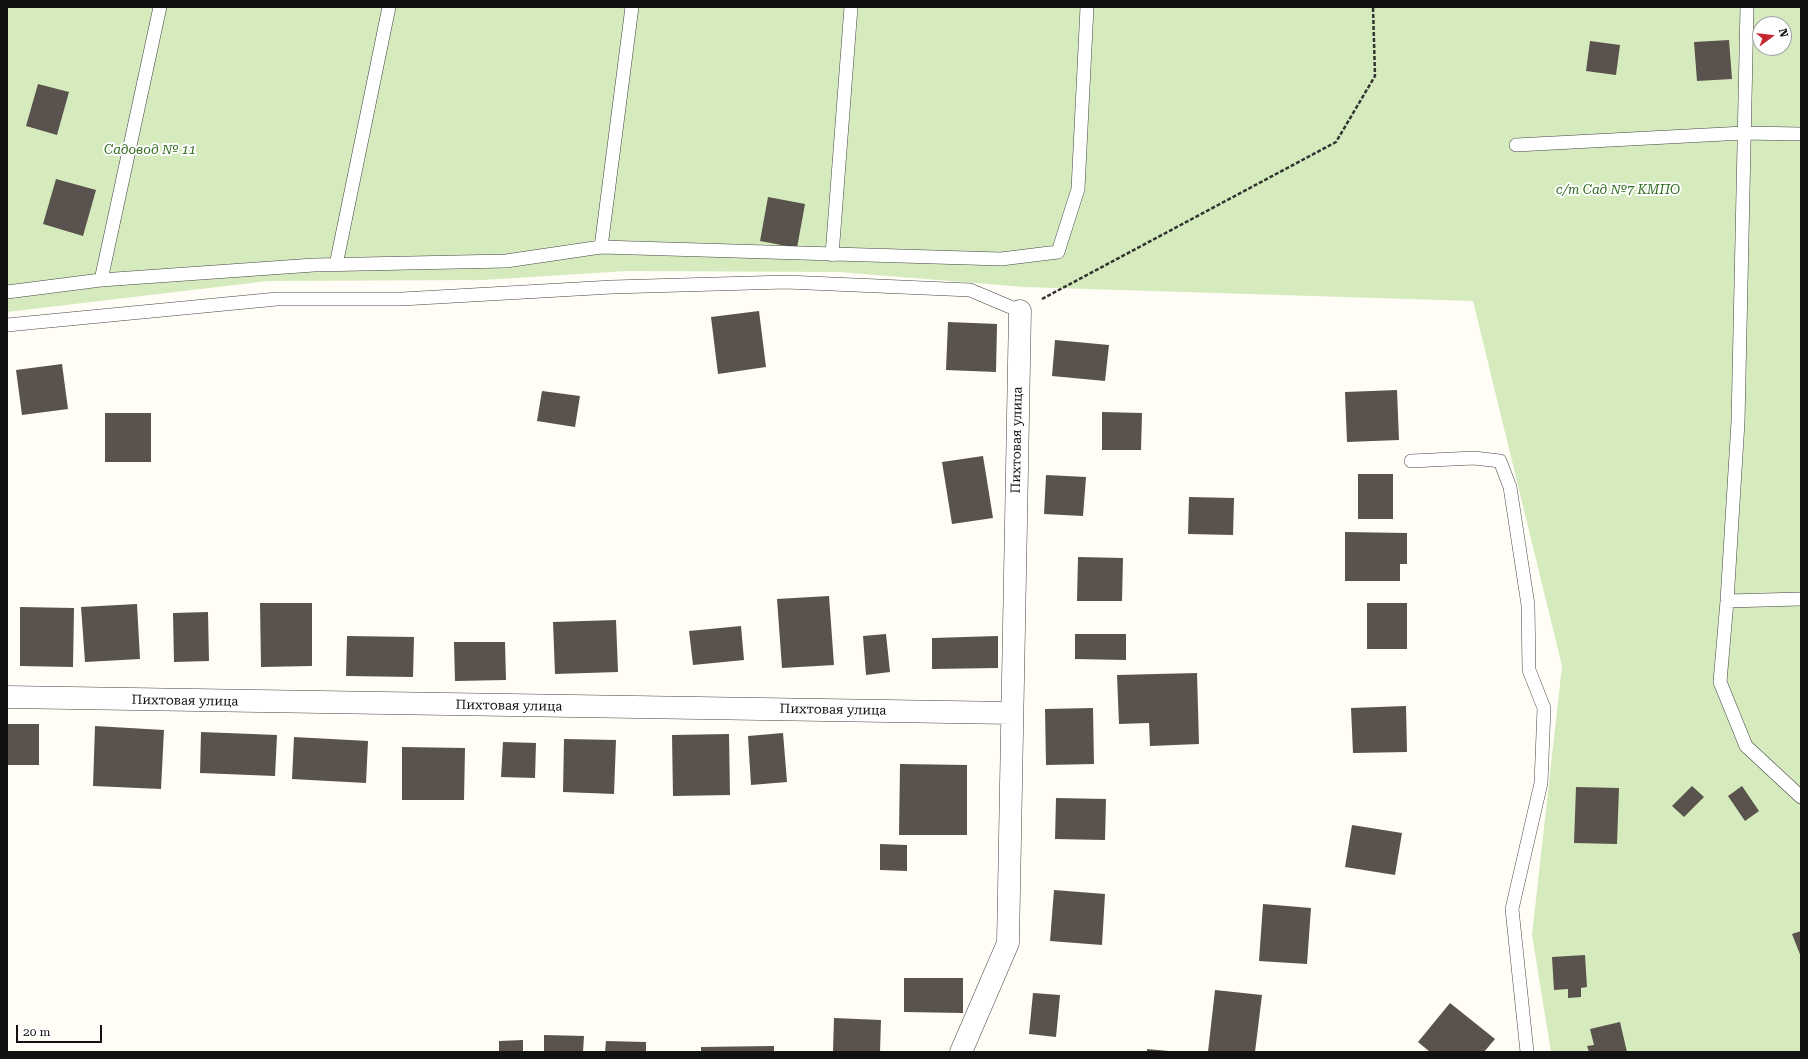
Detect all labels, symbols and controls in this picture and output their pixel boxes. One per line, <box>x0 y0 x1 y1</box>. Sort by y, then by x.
north arrow <box>1752 16 1792 56</box>
text: N <box>1776 27 1790 39</box>
park label: Садовод № 11 <box>104 142 196 158</box>
park label: с/т Сад №7 КМПО <box>1556 182 1680 198</box>
street label: Пихтовая улица <box>1008 386 1026 494</box>
street label: Пихтовая улица <box>131 692 239 710</box>
street label: Пихтовая улица <box>455 697 563 715</box>
street label: Пихтовая улица <box>779 701 887 719</box>
scale bar <box>18 1017 104 1043</box>
text: 20 m <box>23 1025 50 1039</box>

